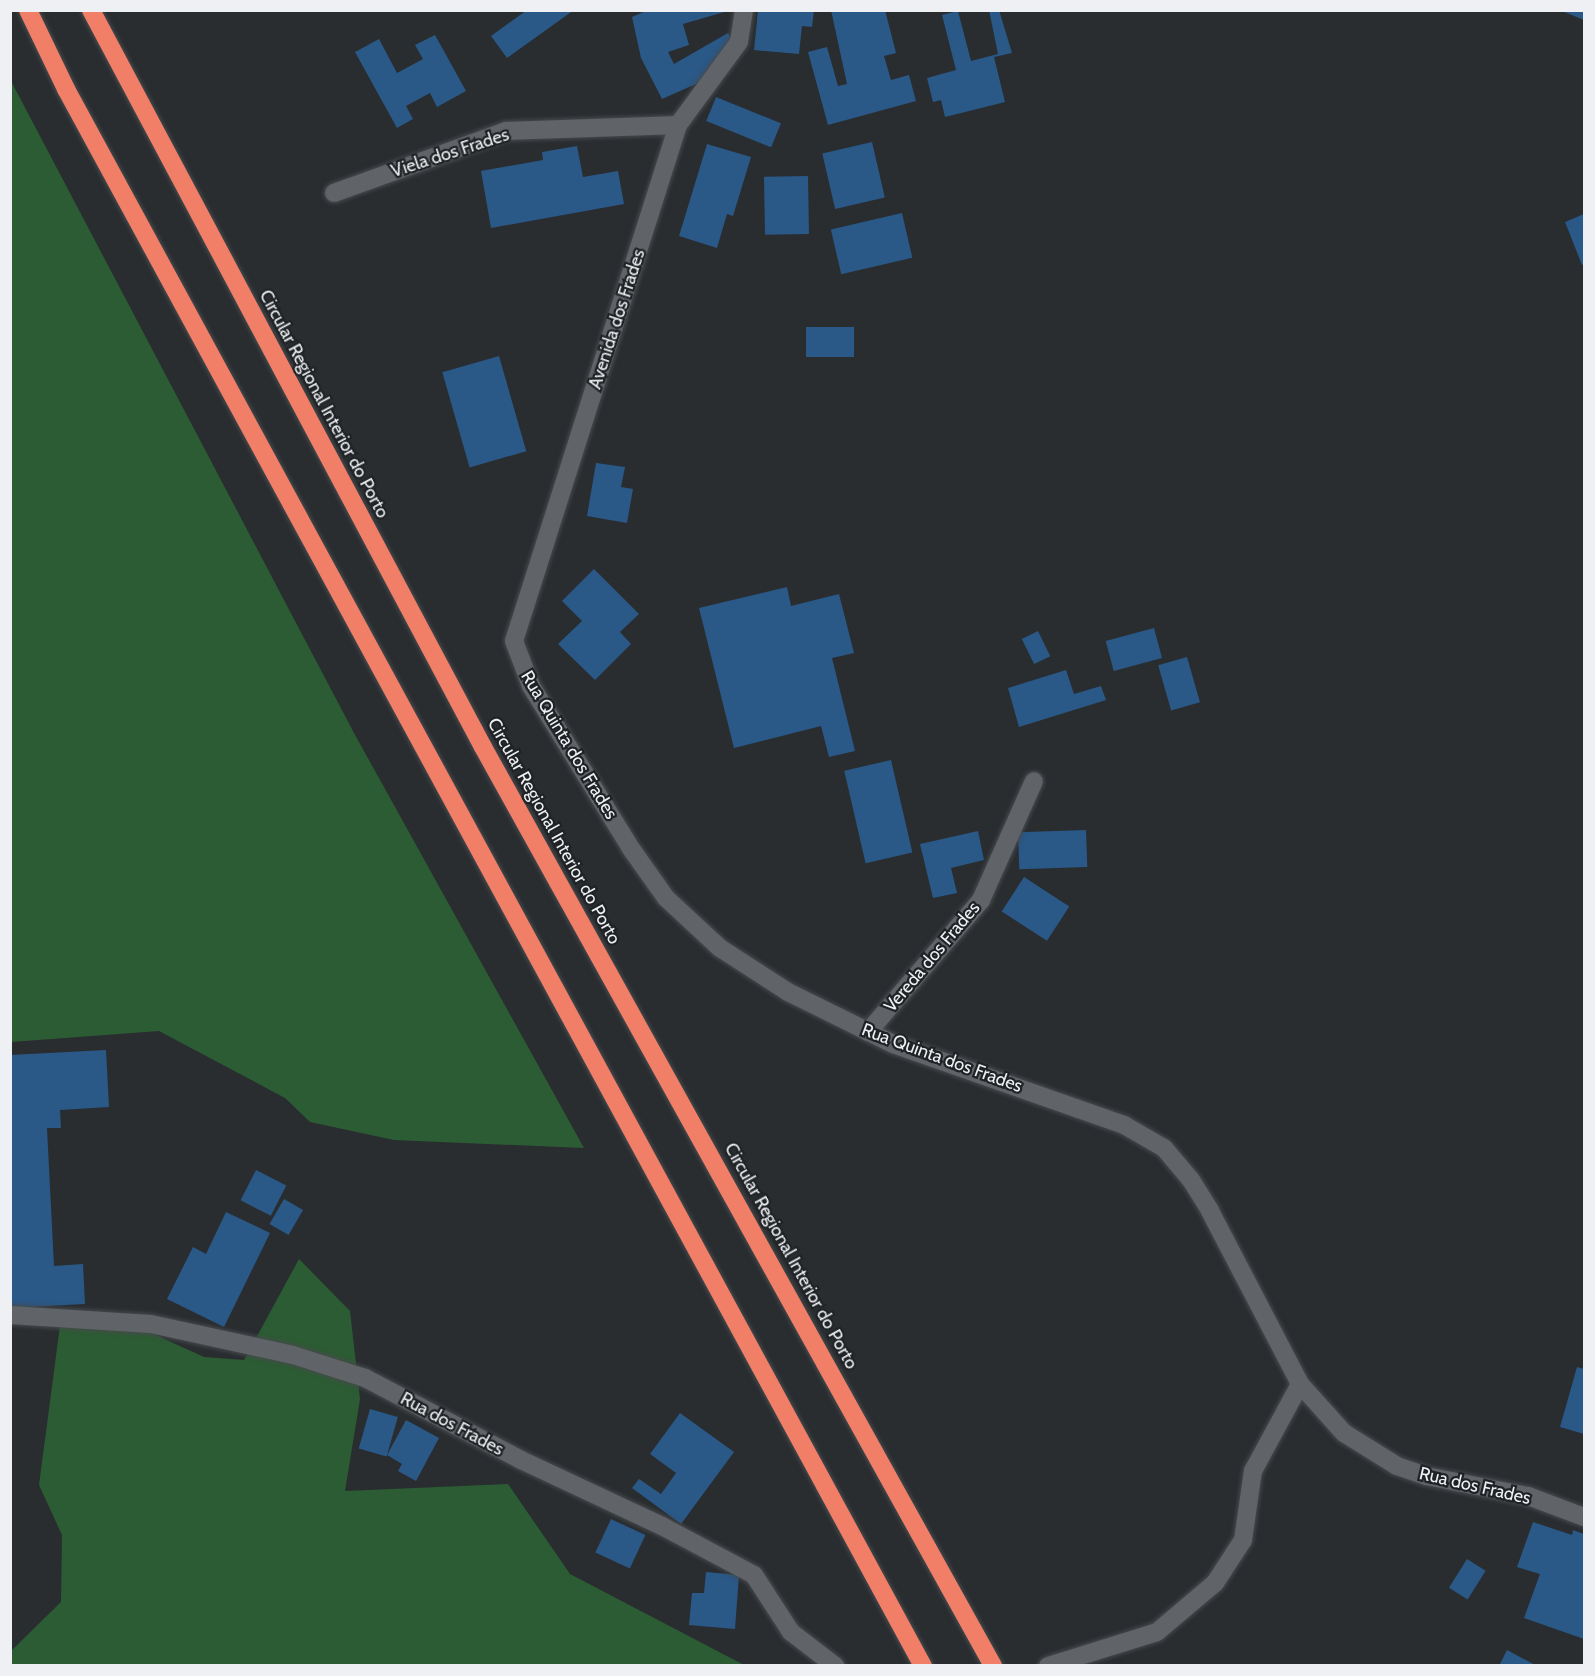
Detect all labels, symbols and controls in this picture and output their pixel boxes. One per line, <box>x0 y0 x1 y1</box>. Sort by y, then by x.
street label: Viela dos Frades <box>388 124 512 182</box>
street label: Avenida dos Frades <box>584 246 650 392</box>
street label: Circular Regional Interior do Porto <box>255 286 393 522</box>
street label: Rua Quinta dos Frades <box>516 667 622 823</box>
street label: Circular Regional Interior do Porto <box>483 714 625 948</box>
street label: Vereda dos Frades <box>880 897 984 1017</box>
street label: Rua Quinta dos Frades <box>859 1019 1025 1097</box>
street label: Circular Regional Interior do Porto <box>720 1139 862 1373</box>
street label: Rua dos Frades <box>397 1388 507 1460</box>
street label: Rua dos Frades <box>1417 1463 1533 1509</box>

